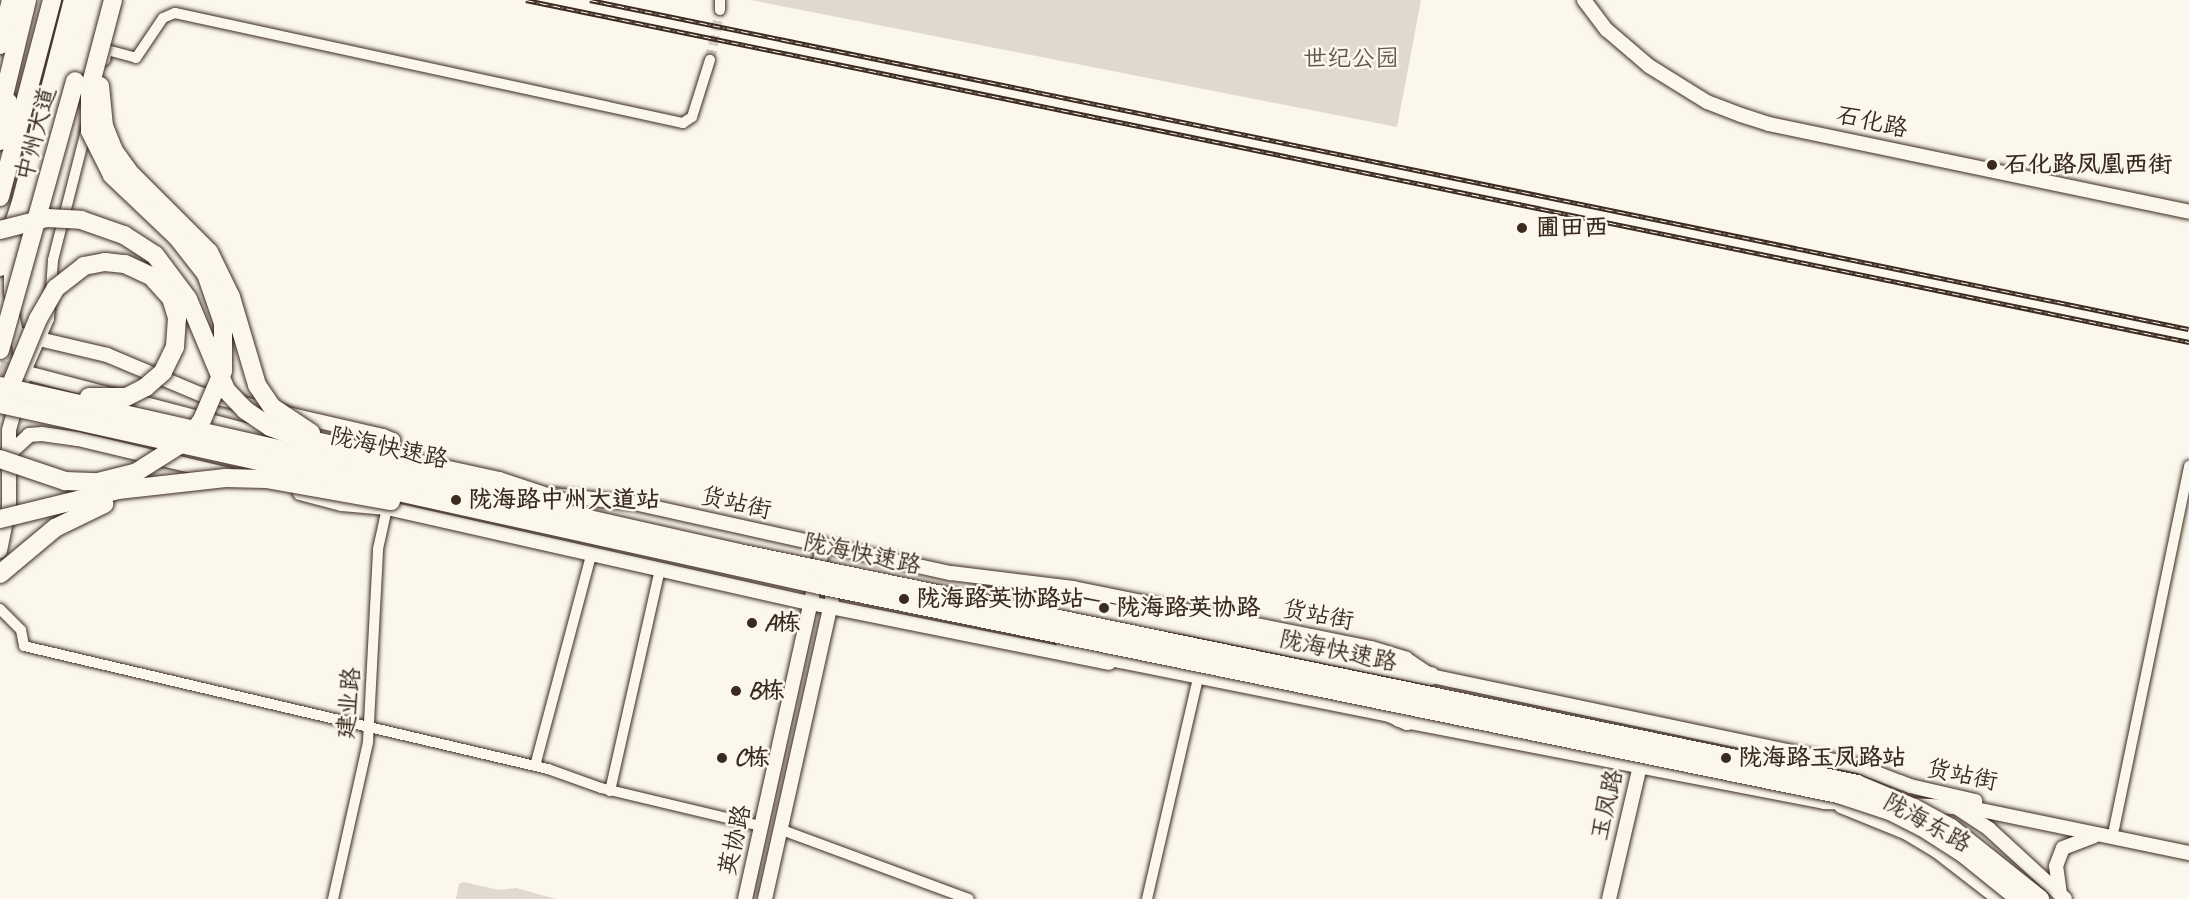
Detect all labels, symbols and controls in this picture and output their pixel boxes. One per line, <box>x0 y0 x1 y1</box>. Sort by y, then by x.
park label: 世纪公园 <box>1303 45 1399 73</box>
street label: 中州大道 <box>10 84 62 184</box>
street label: 石化路 <box>1834 100 1910 144</box>
place label: 石化路凤凰西街 <box>2004 151 2172 179</box>
marker: 石化路凤凰西街 <box>1985 158 1999 172</box>
place label: 圃田西 <box>1536 214 1608 242</box>
marker: 圃田西 <box>1513 219 1531 237</box>
street label: 陇海快速路 <box>327 421 451 475</box>
street label: 货站街 <box>698 481 774 525</box>
place label: 陇海路中州大道站 <box>468 486 660 514</box>
marker: 陇海路中州大道站 <box>449 493 463 507</box>
street label: 陇海快速路 <box>800 527 924 581</box>
place label: 陇海路英协路站 <box>916 585 1084 613</box>
marker: 陇海路英协路站 <box>897 592 911 606</box>
place label: 陇海路英协路 <box>1116 594 1260 622</box>
street label: 货站街 <box>1280 594 1356 636</box>
marker: 陇海路英协路 <box>1097 601 1111 615</box>
place label: A栋 <box>764 609 800 637</box>
marker: A栋 <box>745 616 759 630</box>
street label: 陇海快速路 <box>1276 624 1400 678</box>
street label: 建业路 <box>332 666 366 740</box>
place label: B栋 <box>748 677 785 705</box>
marker: B栋 <box>729 684 743 698</box>
place label: C栋 <box>734 744 769 772</box>
place label: 陇海路玉凤路站 <box>1738 744 1906 772</box>
marker: C栋 <box>715 751 729 765</box>
marker: 陇海路玉凤路站 <box>1719 751 1733 765</box>
street label: 货站街 <box>1924 753 2000 797</box>
street label: 玉凤路 <box>1585 767 1629 843</box>
street label: 陇海东路 <box>1878 787 1976 859</box>
street label: 英协路 <box>713 802 757 878</box>

